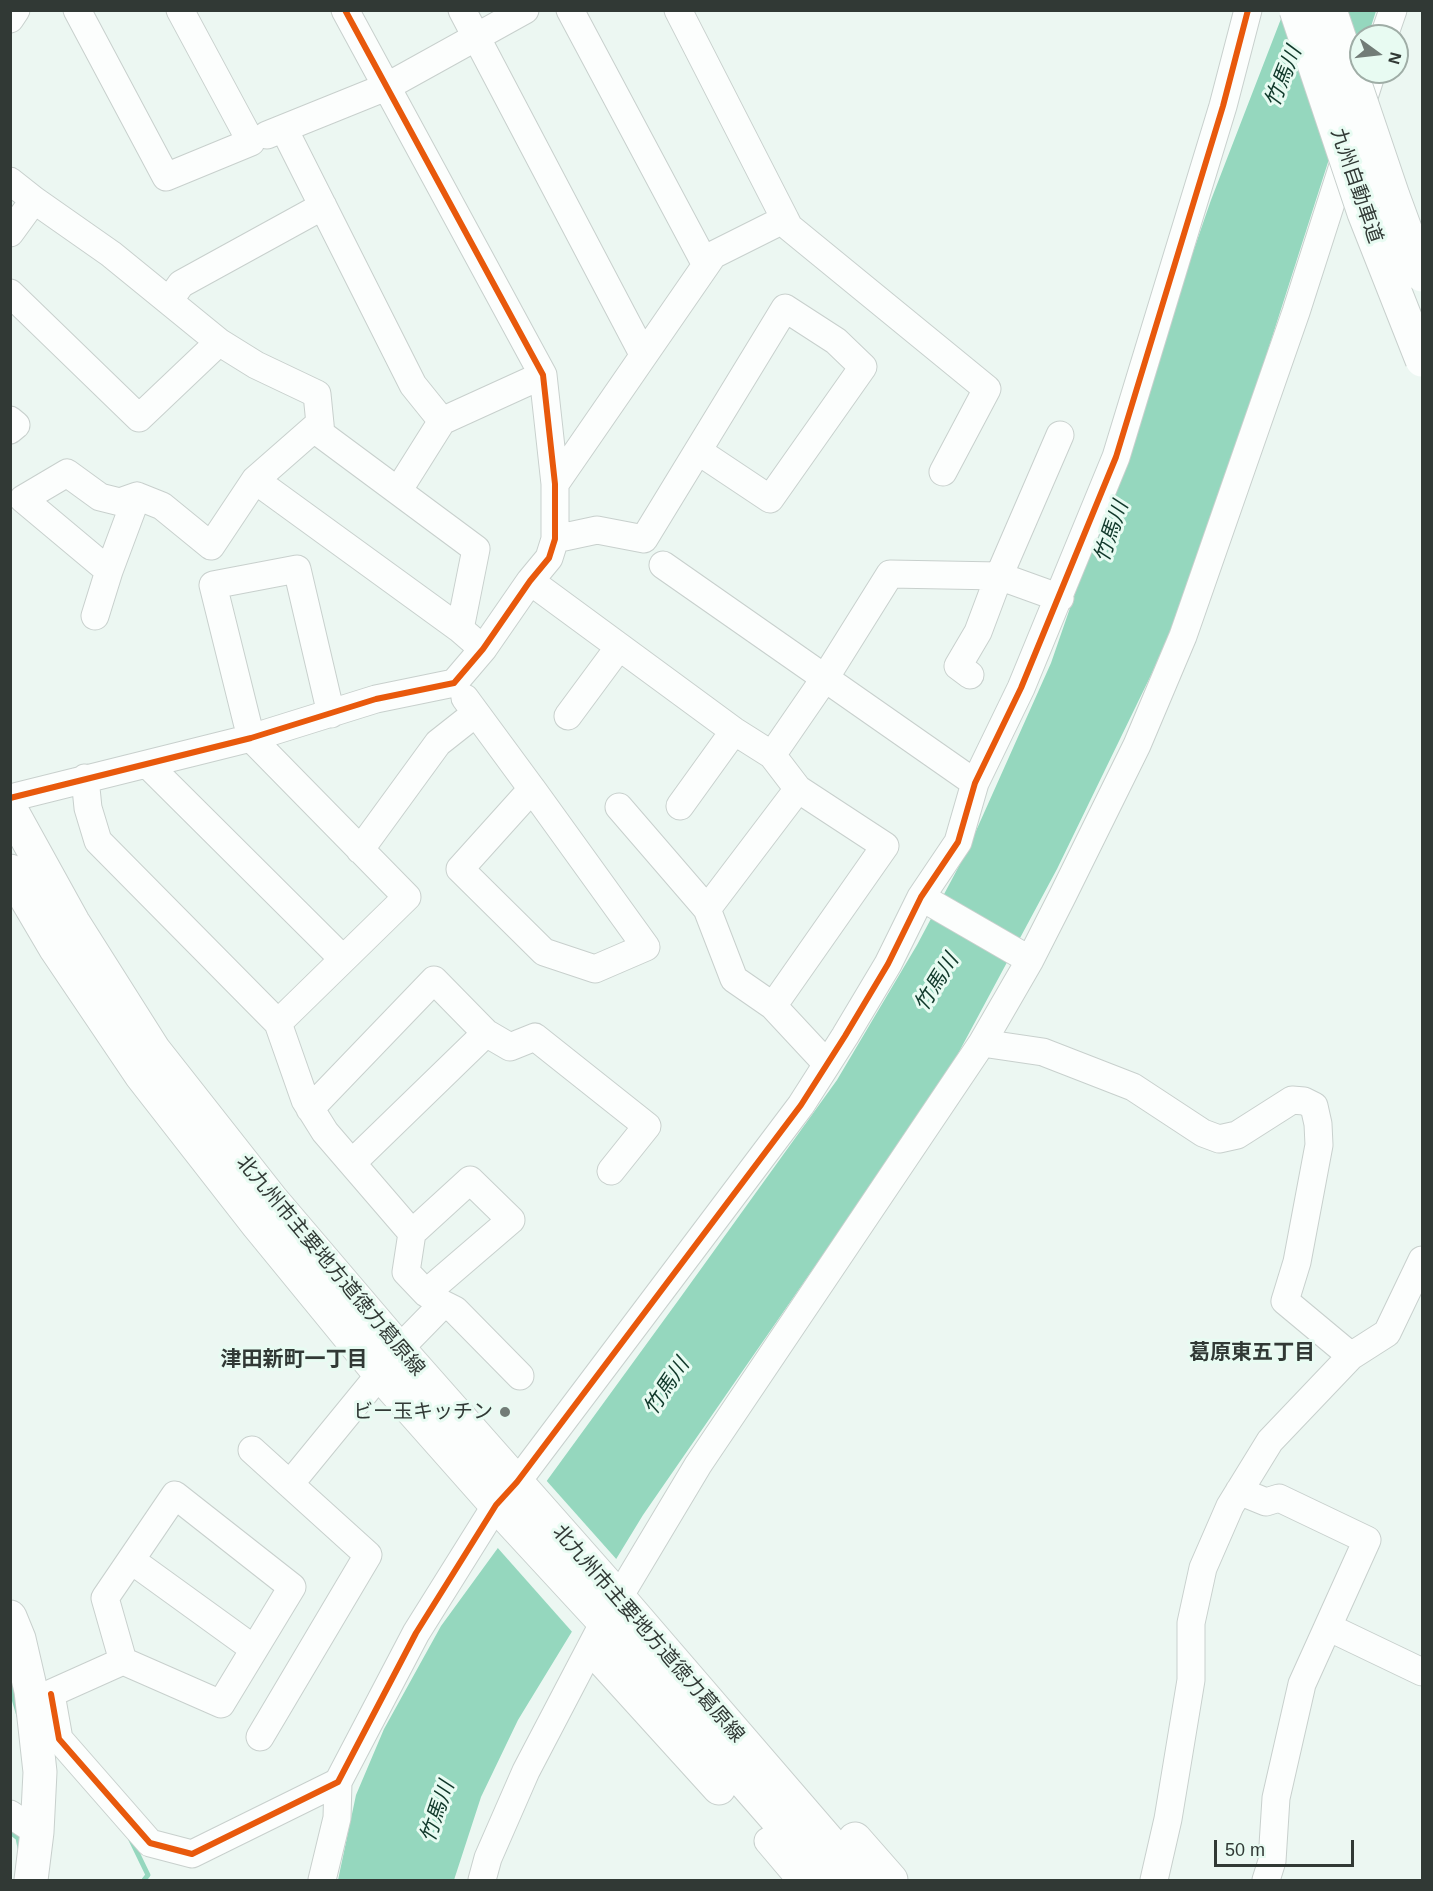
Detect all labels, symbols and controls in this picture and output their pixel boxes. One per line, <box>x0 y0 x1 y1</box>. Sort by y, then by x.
north arrow <box>1349 24 1409 84</box>
water label: 竹馬川 <box>1261 43 1307 111</box>
text: N <box>1385 50 1405 66</box>
street label: 九州自動車道 <box>1325 125 1387 247</box>
water label: 竹馬川 <box>1090 498 1134 566</box>
water label: 竹馬川 <box>910 950 964 1016</box>
street label: 北九州市主要地方道徳力葛原線 <box>231 1151 429 1381</box>
district label: 葛原東五丁目 <box>1189 1340 1315 1366</box>
district label: 津田新町一丁目 <box>221 1347 367 1373</box>
water label: 竹馬川 <box>639 1354 695 1420</box>
place label: ビー玉キッチン <box>353 1400 493 1424</box>
marker: ビー玉キッチン <box>498 1405 512 1419</box>
street label: 北九州市主要地方道徳力葛原線 <box>547 1520 749 1748</box>
water label: 竹馬川 <box>416 1778 460 1846</box>
scale bar <box>1217 1828 1356 1866</box>
text: 50 m <box>1225 1840 1265 1860</box>

